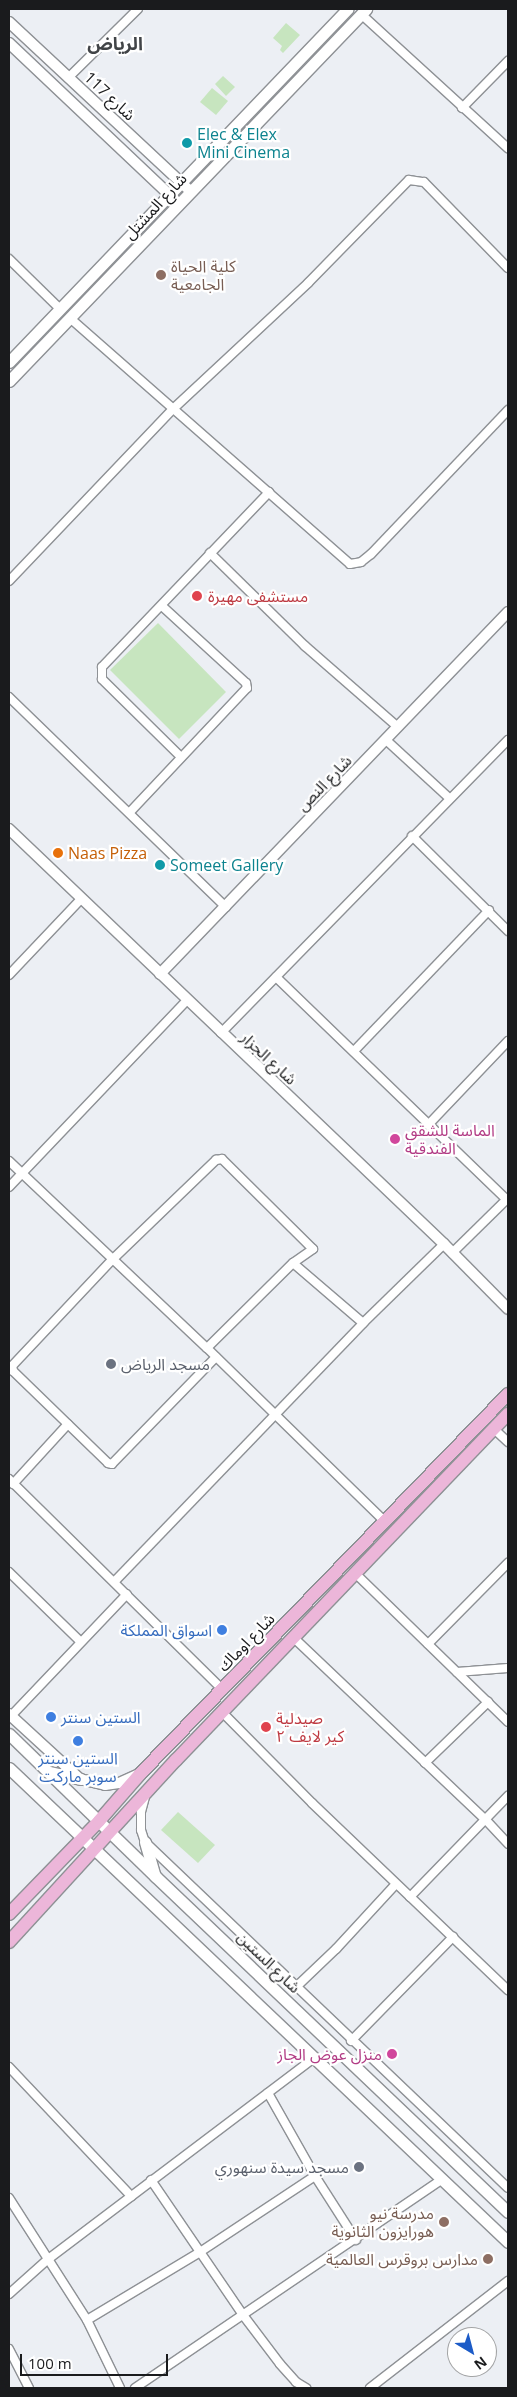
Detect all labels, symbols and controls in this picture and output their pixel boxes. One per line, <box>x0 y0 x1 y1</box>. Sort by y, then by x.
district label: الرياض <box>87 32 143 54</box>
street label: شارع 117 <box>80 68 140 124</box>
place label: Elec & Elex Mini Cinema <box>197 124 290 162</box>
marker: Elec & Elex Mini Cinema <box>181 137 193 149</box>
street label: شارع المشتل <box>119 169 191 243</box>
place label: كلية الحياة الجامعية <box>171 256 236 294</box>
marker: كلية الحياة الجامعية <box>155 269 167 281</box>
place label: مستشفى مهيرة <box>208 586 308 606</box>
marker: مستشفى مهيرة <box>190 589 204 603</box>
street label: شارع النص <box>293 751 355 815</box>
place label: Naas Pizza <box>68 843 147 863</box>
marker: Naas Pizza <box>52 847 64 859</box>
place label: Someet Gallery <box>170 855 283 875</box>
marker: Someet Gallery <box>154 859 166 871</box>
street label: شارع الجزار <box>237 1027 301 1089</box>
place label: الماسة للشقق الفندقية <box>405 1120 495 1158</box>
marker: الماسة للشقق الفندقية <box>389 1133 401 1145</box>
place label: مسجد الرياض <box>121 1354 210 1374</box>
marker: مسجد الرياض <box>105 1358 117 1370</box>
street label: شارع اوماك <box>214 1609 278 1675</box>
place label: اسواق المملكة <box>121 1620 212 1640</box>
marker: اسواق المملكة <box>216 1624 228 1636</box>
place label: الستين سنتر <box>61 1707 141 1727</box>
place label: صيدلية كير لايف ٢ <box>276 1708 344 1746</box>
marker: الستين سنتر <box>45 1711 57 1723</box>
marker: صيدلية كير لايف ٢ <box>260 1721 272 1733</box>
marker: الستين سنتر سوبر ماركت <box>72 1735 84 1747</box>
place label: الستين سنتر سوبر ماركت <box>38 1748 118 1786</box>
street label: شارع الستين <box>233 1927 305 1997</box>
place label: منزل عوض الجاز <box>277 2044 382 2064</box>
marker: منزل عوض الجاز <box>386 2048 398 2060</box>
place label: مسجد سيدة سنهوري <box>215 2157 349 2177</box>
marker: مسجد سيدة سنهوري <box>353 2161 365 2173</box>
place label: مدرسة نيو هورايزون الثانوية <box>332 2203 434 2241</box>
marker: مدرسة نيو هورايزون الثانوية <box>438 2216 450 2228</box>
place label: مدارس بروقرس العالمية <box>326 2249 478 2269</box>
marker: مدارس بروقرس العالمية <box>482 2253 494 2265</box>
north arrow <box>447 2327 497 2377</box>
scale bar <box>22 2344 170 2376</box>
text: 100 m <box>28 2353 72 2373</box>
text: N <box>470 2353 491 2375</box>

